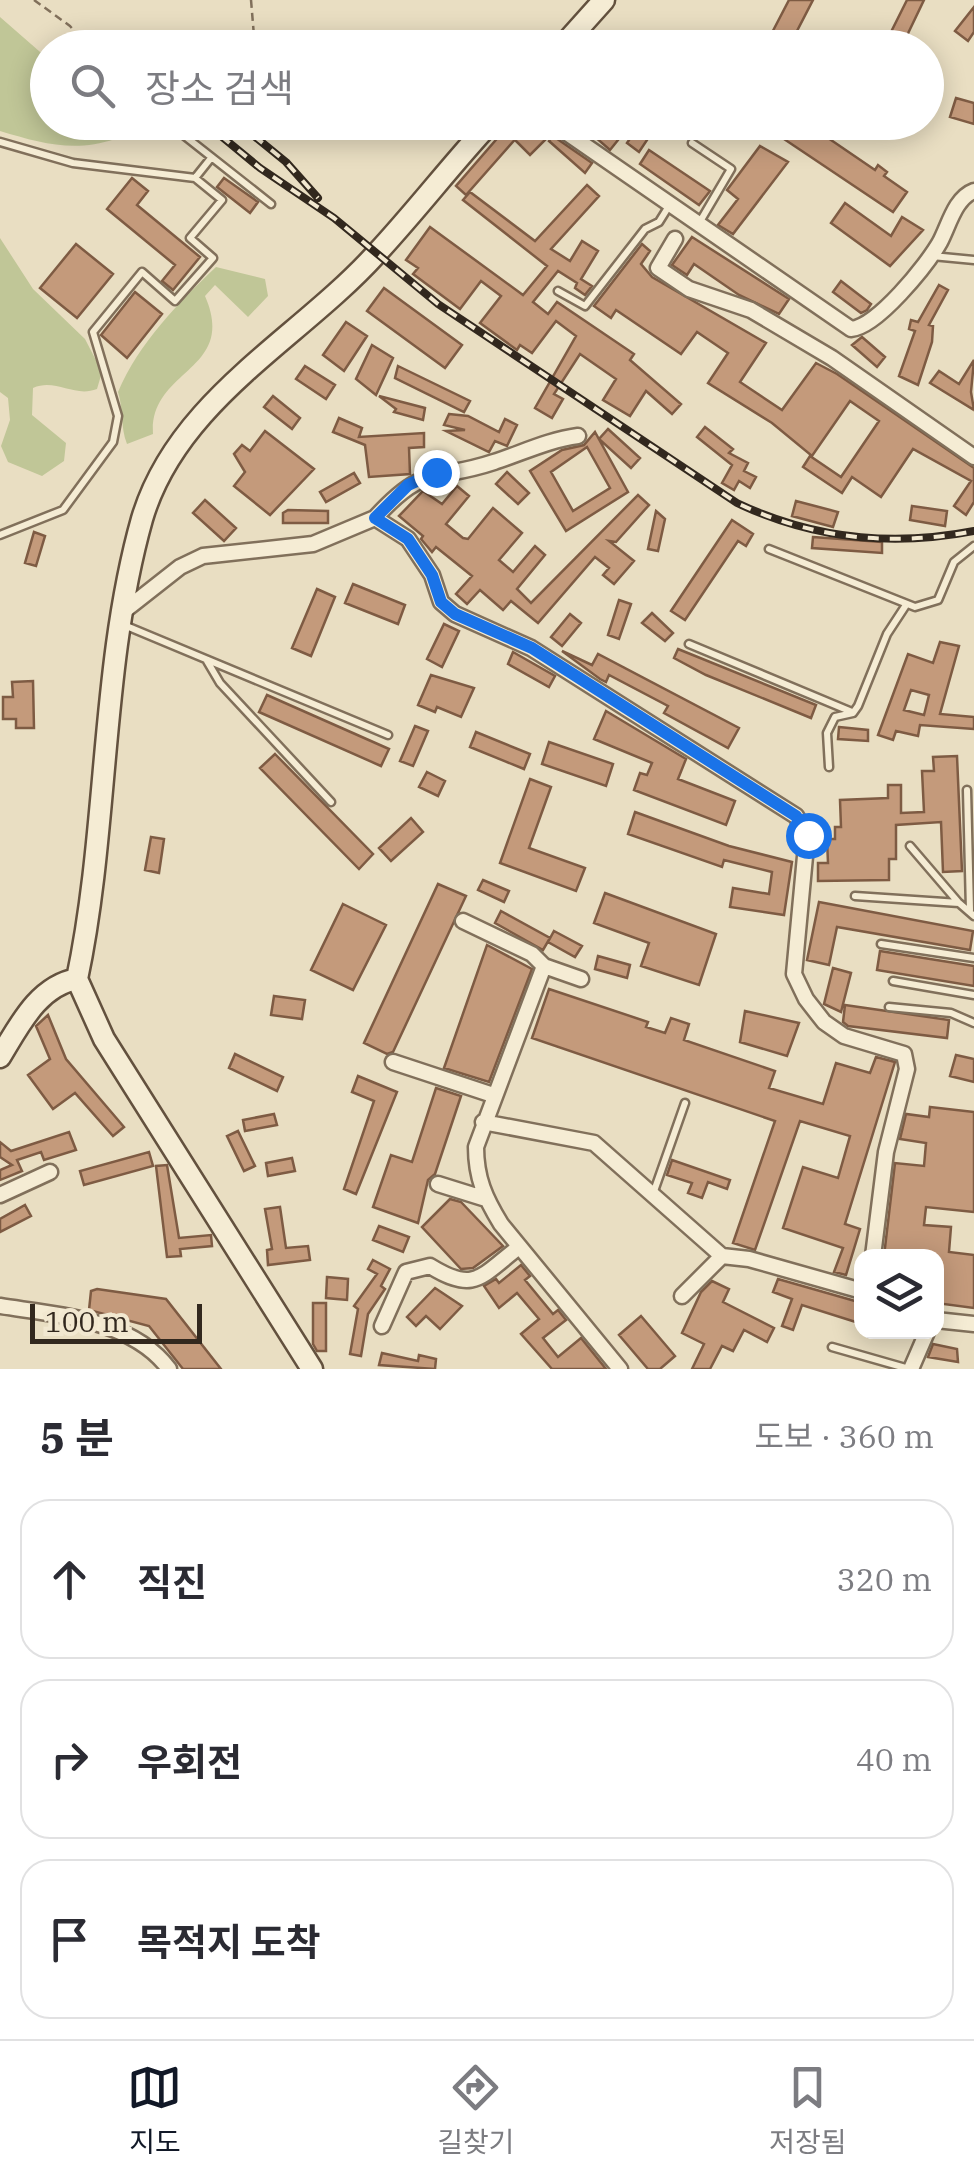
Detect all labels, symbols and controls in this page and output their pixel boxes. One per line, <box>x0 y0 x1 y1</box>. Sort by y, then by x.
search box <box>30 30 944 140</box>
icon: search <box>65 58 120 113</box>
text: 장소 검색 <box>145 63 294 112</box>
route end <box>414 450 460 496</box>
route start <box>786 813 832 859</box>
map controls <box>854 1249 944 1339</box>
button: layers <box>854 1249 944 1339</box>
scale bar <box>30 1299 202 1344</box>
text: 100 m <box>45 1303 129 1340</box>
text: 5 분 <box>40 1410 114 1465</box>
text: 도보 · 360 m <box>754 1415 934 1457</box>
icon: ahead <box>42 1552 97 1607</box>
text: 직진 <box>137 1557 207 1606</box>
text: 320 m <box>836 1558 932 1600</box>
icon: right <box>42 1732 97 1787</box>
text: 우회전 <box>137 1737 242 1786</box>
text: 40 m <box>856 1738 932 1780</box>
icon: arrive <box>42 1912 97 1967</box>
text: 목적지 도착 <box>137 1917 321 1966</box>
tab: 지도 <box>127 2060 182 2160</box>
tab: 길찾기 <box>437 2060 515 2160</box>
tab: 저장됨 <box>769 2060 847 2160</box>

